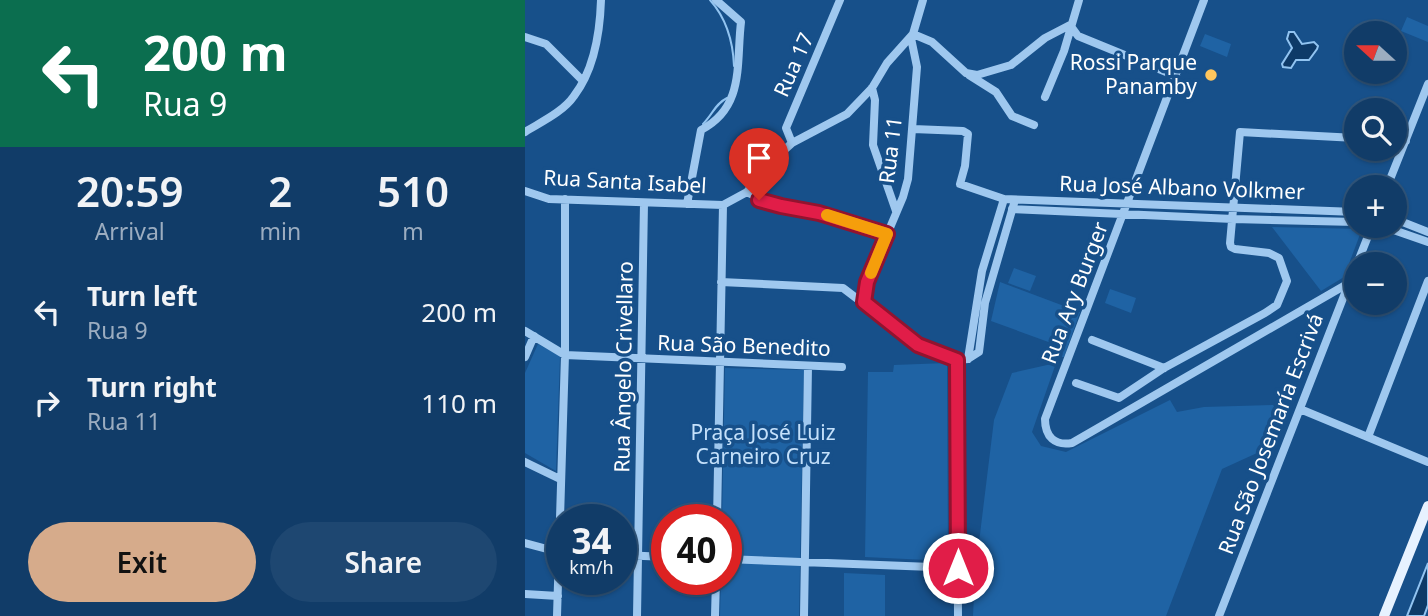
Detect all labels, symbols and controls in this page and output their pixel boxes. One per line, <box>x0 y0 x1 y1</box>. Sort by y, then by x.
text: 200 m <box>143 19 288 85</box>
north arrow <box>1344 21 1407 84</box>
map controls <box>1344 21 1407 315</box>
icon: left <box>28 28 119 119</box>
street label: Rua 17 <box>767 28 820 101</box>
place label: Rossi Parque Panamby <box>1070 48 1197 100</box>
marker: Rossi Parque Panamby <box>1203 67 1219 83</box>
text: Rua 9 <box>143 82 227 125</box>
button: search <box>1344 98 1407 161</box>
street label: Rua 11 <box>872 115 908 185</box>
pin <box>729 128 789 200</box>
icon: arrive <box>740 139 778 177</box>
text: 20:59 <box>76 162 184 219</box>
text: 2 <box>268 162 292 219</box>
text: 510 <box>377 162 449 219</box>
street label: Rua Santa Isabel <box>543 163 707 199</box>
street label: Rua José Albano Volkmer <box>1059 169 1305 205</box>
button: + <box>1344 175 1407 238</box>
text: Arrival <box>95 215 165 247</box>
text: min <box>259 215 301 247</box>
text: m <box>402 215 424 247</box>
street label: Rua Ary Burger <box>1034 217 1114 368</box>
button: − <box>1344 252 1407 315</box>
street label: Rua Ângelo Crivellaro <box>607 261 639 473</box>
text: Turn left <box>87 278 198 314</box>
icon: left <box>28 293 66 331</box>
text: 200 m <box>421 294 497 330</box>
street label: Rua São Josemaría Escrivá <box>1211 309 1329 558</box>
text: Rua 9 <box>87 314 148 346</box>
street label: Rua São Benedito <box>657 328 831 362</box>
text: Turn right <box>87 369 217 405</box>
icon: right <box>28 384 66 422</box>
text: 110 m <box>421 385 497 421</box>
text: Rua 11 <box>87 405 161 437</box>
park label: Praça José Luiz Carneiro Cruz <box>690 418 836 470</box>
speed limit sign: 40 <box>651 504 742 595</box>
text: 34 <box>571 517 612 564</box>
button: Exit <box>28 522 256 602</box>
button: Share <box>270 522 497 602</box>
position arrow <box>921 531 995 605</box>
text: km/h <box>569 555 614 579</box>

